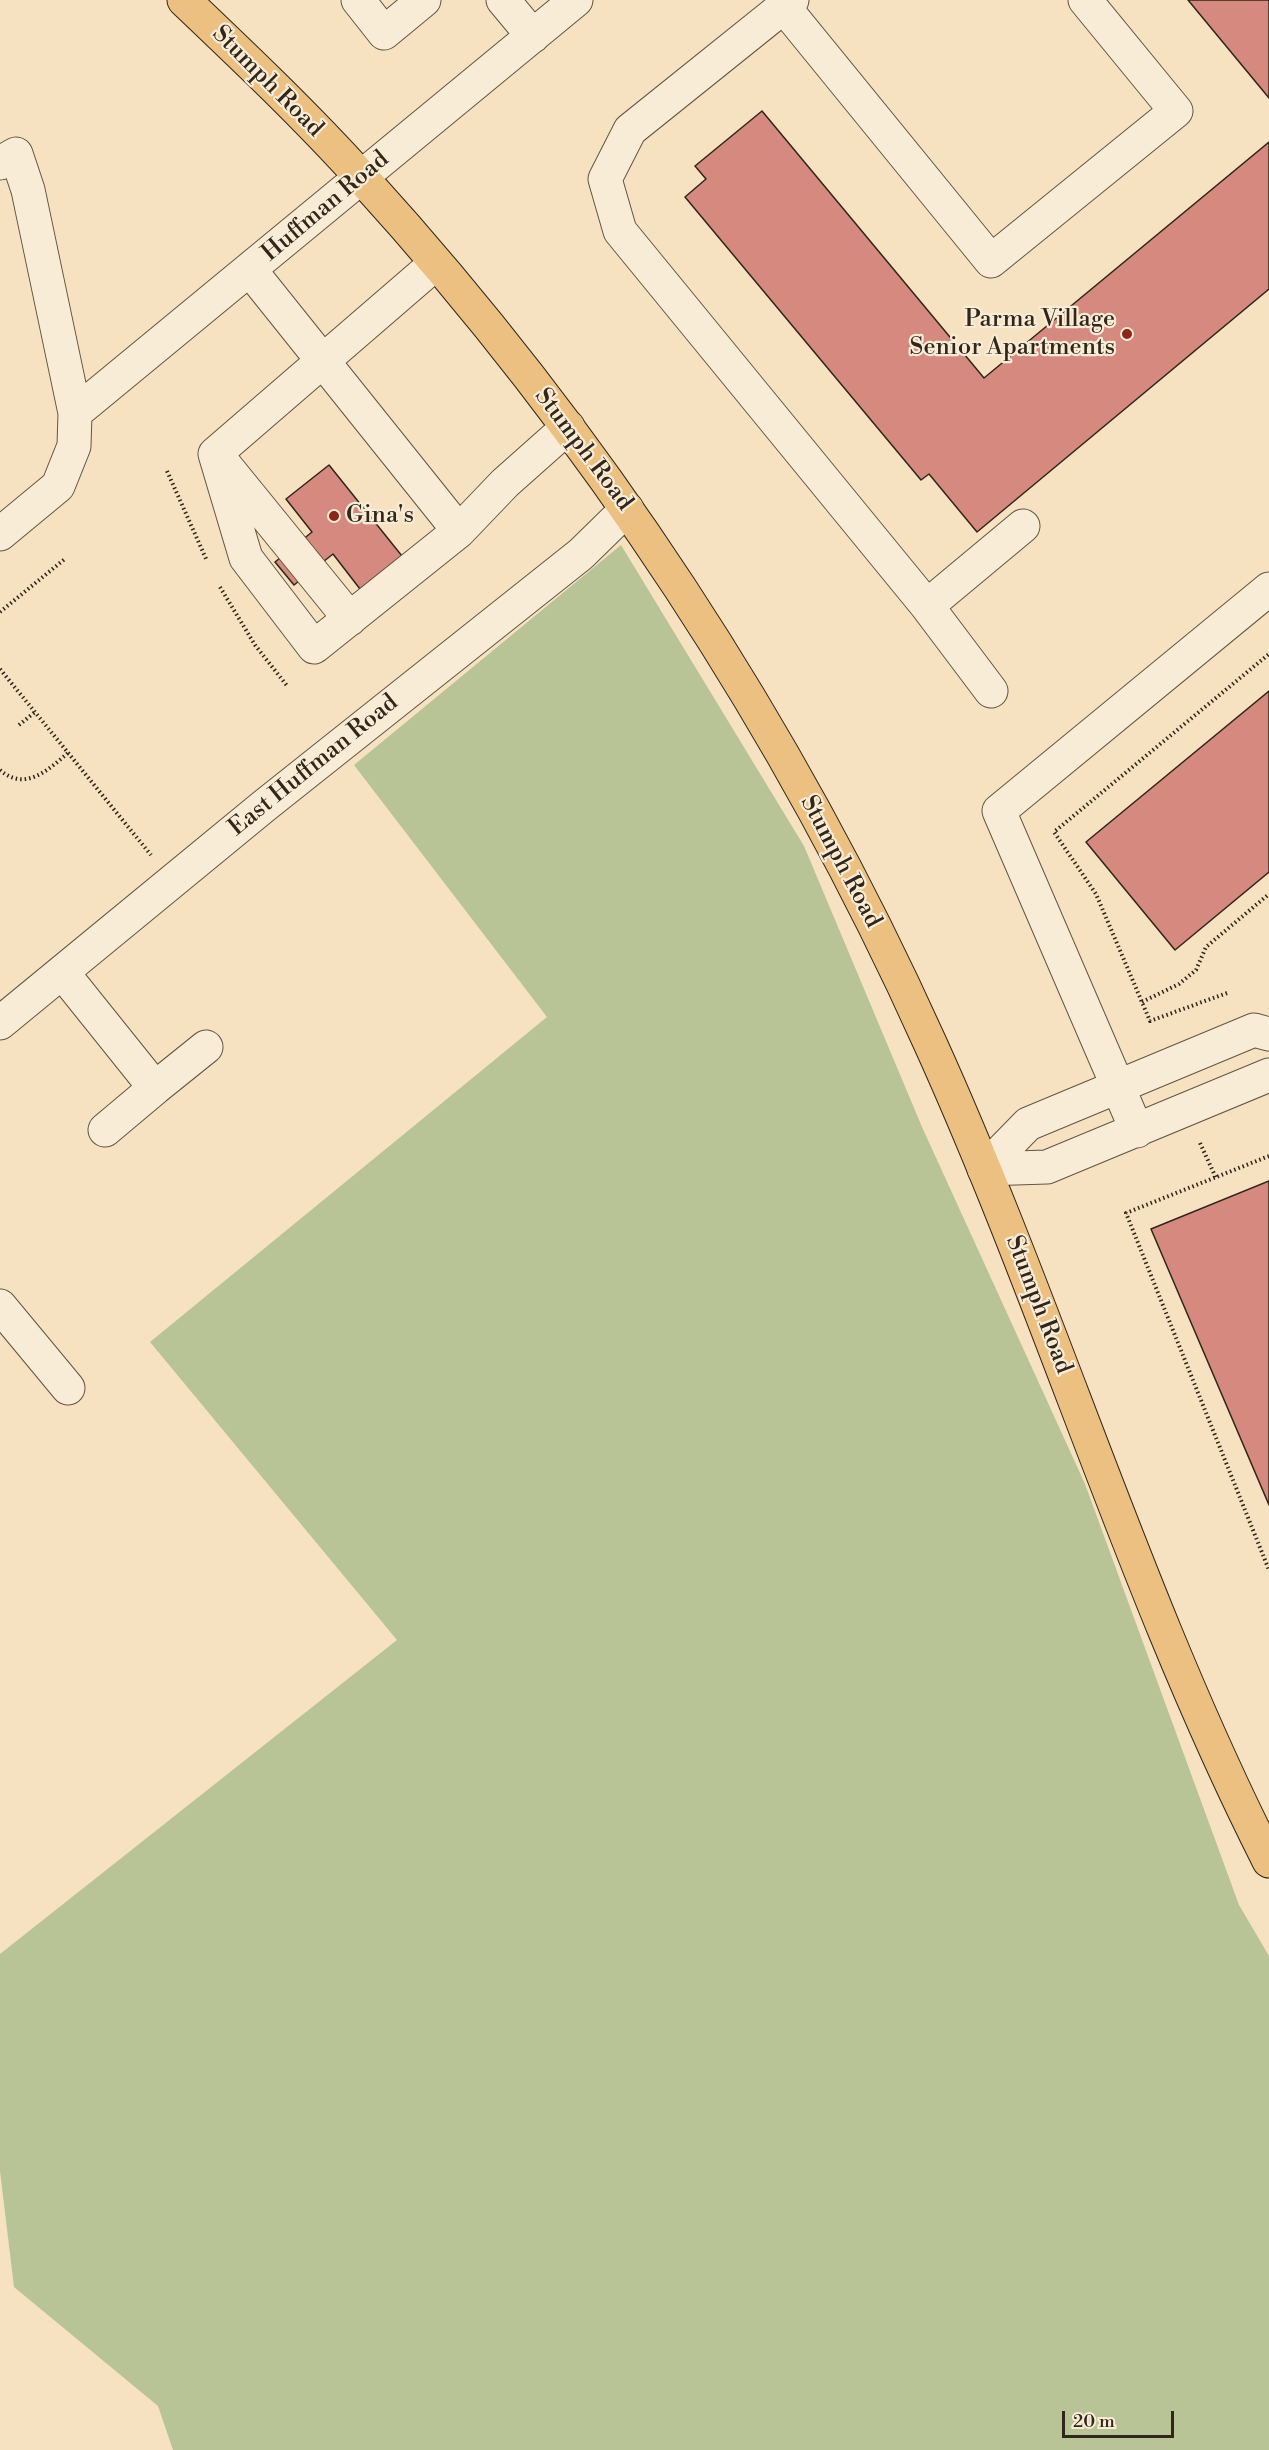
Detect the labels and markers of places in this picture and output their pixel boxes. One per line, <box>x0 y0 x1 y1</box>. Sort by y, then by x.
place label: Parma Village Senior Apartments <box>910 306 1115 362</box>
marker: Parma Village Senior Apartments <box>1120 327 1134 341</box>
place label: Gina's <box>346 502 414 530</box>
marker: Gina's <box>327 509 341 523</box>

